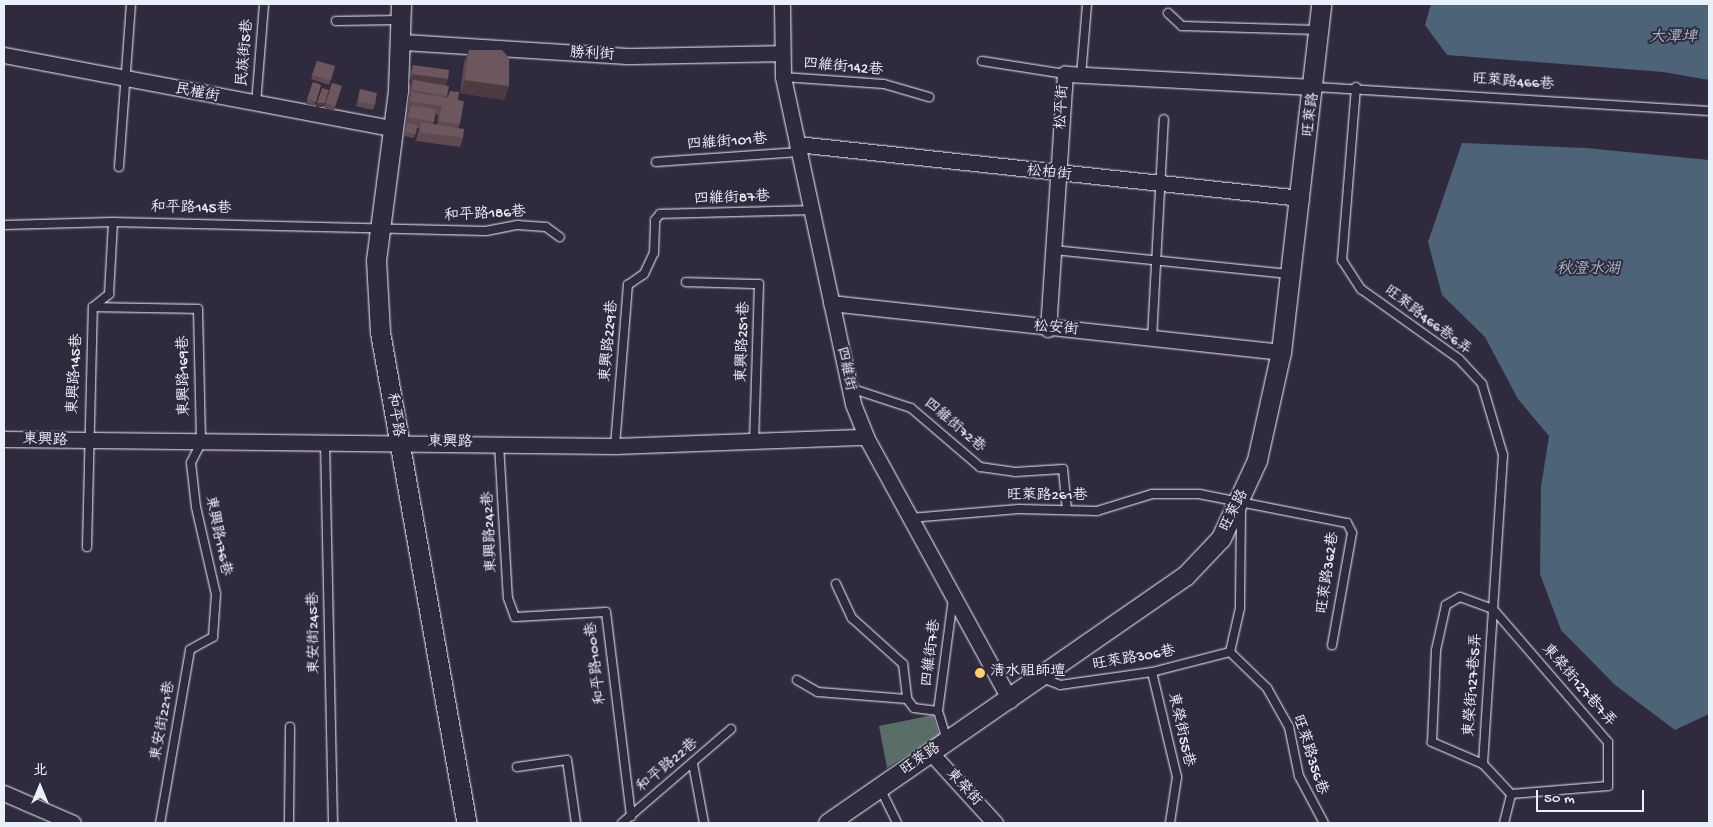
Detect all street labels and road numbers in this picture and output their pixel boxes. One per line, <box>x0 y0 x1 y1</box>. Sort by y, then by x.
street label: 民族街5巷 <box>234 18 258 88</box>
street label: 勝利街 <box>569 45 615 65</box>
street label: 四維街142巷 <box>802 56 884 80</box>
street label: 旺萊路466巷 <box>1471 71 1555 95</box>
street label: 民權街 <box>173 81 221 107</box>
street label: 松平街 <box>1053 84 1073 130</box>
street label: 旺萊路 <box>1300 92 1324 138</box>
street label: 四維街101巷 <box>686 131 768 155</box>
street label: 松柏街 <box>1026 163 1072 185</box>
street label: 四維街87巷 <box>694 189 770 209</box>
street label: 和平路145巷 <box>150 199 232 219</box>
street label: 和平路186巷 <box>444 204 526 226</box>
street label: 旺萊路466巷6弄 <box>1380 282 1474 360</box>
street label: 東興路229巷 <box>597 299 623 383</box>
street label: 東興路251巷 <box>734 301 754 383</box>
street label: 松安街 <box>1033 318 1079 340</box>
street label: 東興路145巷 <box>65 333 87 415</box>
street label: 東興路169巷 <box>175 335 195 417</box>
street label: 四維街 <box>832 345 858 393</box>
street label: 和平路 <box>382 391 406 439</box>
street label: 四維街72巷 <box>919 395 989 457</box>
street label: 東興路 <box>22 431 68 451</box>
street label: 東興路 <box>427 434 473 452</box>
street label: 旺萊路 <box>1217 487 1253 535</box>
street label: 旺萊路261巷 <box>1006 488 1088 506</box>
street label: 東興路242巷 <box>480 491 502 573</box>
street label: 東興路176巷 <box>200 494 234 578</box>
street label: 旺萊路362巷 <box>1314 531 1344 615</box>
street label: 東安街245巷 <box>305 592 325 674</box>
street label: 四維街7巷 <box>919 618 945 688</box>
street label: 和平路100巷 <box>583 621 611 705</box>
street label: 東榮街127巷5弄 <box>1461 632 1487 738</box>
street label: 東榮街127巷7弄 <box>1537 641 1619 731</box>
street label: 旺萊路306巷 <box>1091 643 1177 675</box>
street label: 東安街221巷 <box>148 680 180 762</box>
street label: 東榮街55巷 <box>1163 691 1197 769</box>
street label: 旺萊路356巷 <box>1288 713 1330 797</box>
street label: 和平路22巷 <box>634 735 702 797</box>
street label: 旺萊路 <box>897 740 945 780</box>
street label: 東榮街 <box>941 765 985 811</box>

